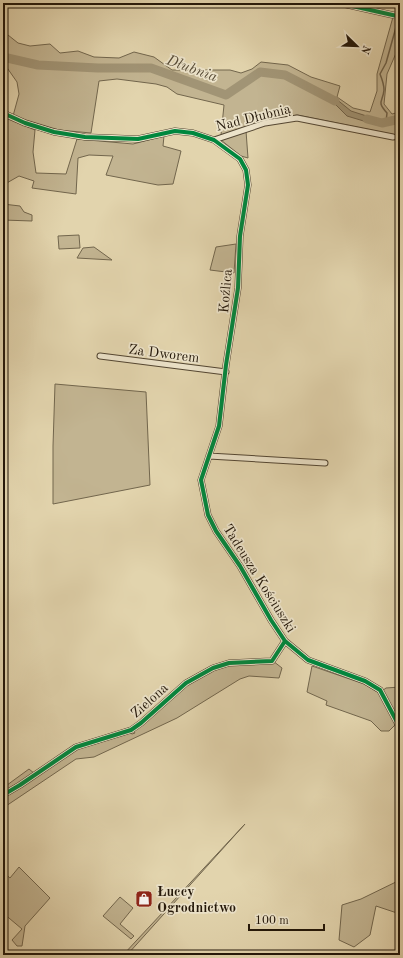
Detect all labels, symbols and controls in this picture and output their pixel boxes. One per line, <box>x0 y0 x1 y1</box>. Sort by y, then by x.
north arrow <box>337 26 377 66</box>
text: N <box>358 43 372 56</box>
water label: Dłubnia <box>163 53 219 86</box>
street label: Nad Dłubnią <box>214 102 292 134</box>
street label: Koźlica <box>217 268 235 314</box>
street label: Za Dworem <box>128 343 200 365</box>
street label: Tadeusza Kościuszki <box>220 522 298 635</box>
street label: Zielona <box>128 681 171 721</box>
place label: Łuccy Ogrodnictwo <box>157 885 236 915</box>
shop icon: Łuccy Ogrodnictwo <box>134 889 154 909</box>
scale bar <box>249 906 324 932</box>
text: 100 m <box>255 915 289 927</box>

